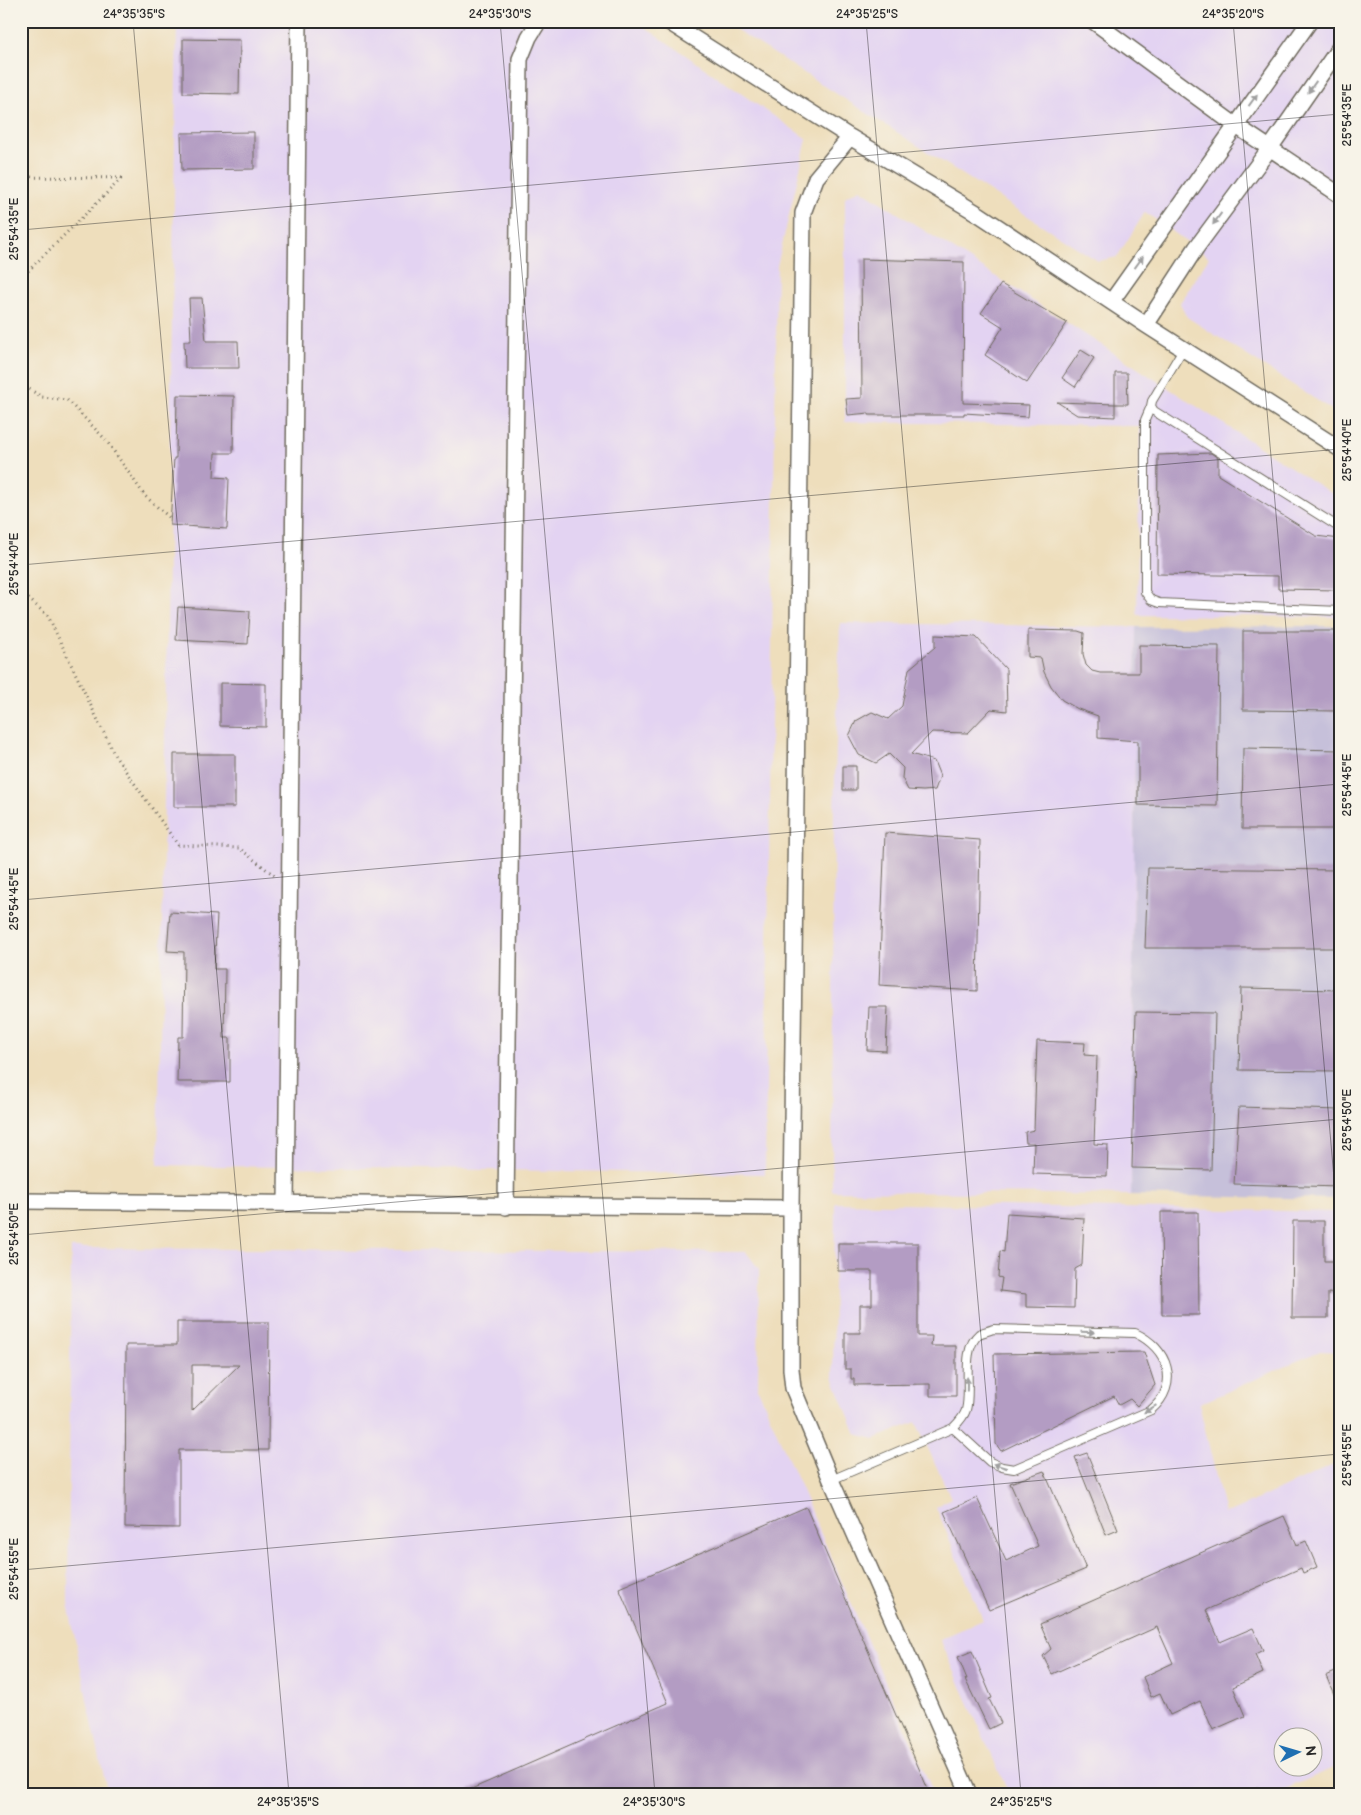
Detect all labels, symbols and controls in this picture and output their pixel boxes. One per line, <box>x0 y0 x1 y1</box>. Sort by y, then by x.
text: 24°35'35"S <box>103 7 165 22</box>
text: 24°35'30"S <box>469 7 531 22</box>
text: 24°35'25"S <box>836 7 898 22</box>
text: 24°35'20"S <box>1202 7 1264 22</box>
one-way arrow <box>1307 80 1317 93</box>
text: 25°54'35"E <box>1340 83 1355 146</box>
one-way arrow <box>1247 94 1258 107</box>
text: 25°54'35"E <box>7 197 22 260</box>
one-way arrow <box>1212 212 1223 225</box>
one-way arrow <box>1134 255 1144 269</box>
text: 25°54'40"E <box>1340 418 1355 481</box>
text: 25°54'40"E <box>7 532 22 595</box>
text: 25°54'45"E <box>1340 754 1355 816</box>
text: 25°54'45"E <box>7 868 22 930</box>
text: 25°54'50"E <box>1340 1089 1355 1151</box>
text: 25°54'50"E <box>7 1203 22 1265</box>
one-way arrow <box>1080 1328 1096 1336</box>
one-way arrow <box>963 1376 971 1392</box>
one-way arrow <box>1143 1405 1156 1414</box>
text: 25°54'55"E <box>1340 1424 1355 1486</box>
one-way arrow <box>993 1461 1008 1469</box>
text: 25°54'55"E <box>7 1538 22 1600</box>
north arrow <box>1274 1728 1324 1778</box>
text: N <box>1302 1745 1319 1757</box>
text: 24°35'35"S <box>257 1795 319 1810</box>
text: 24°35'30"S <box>623 1795 685 1810</box>
text: 24°35'25"S <box>990 1795 1052 1810</box>

